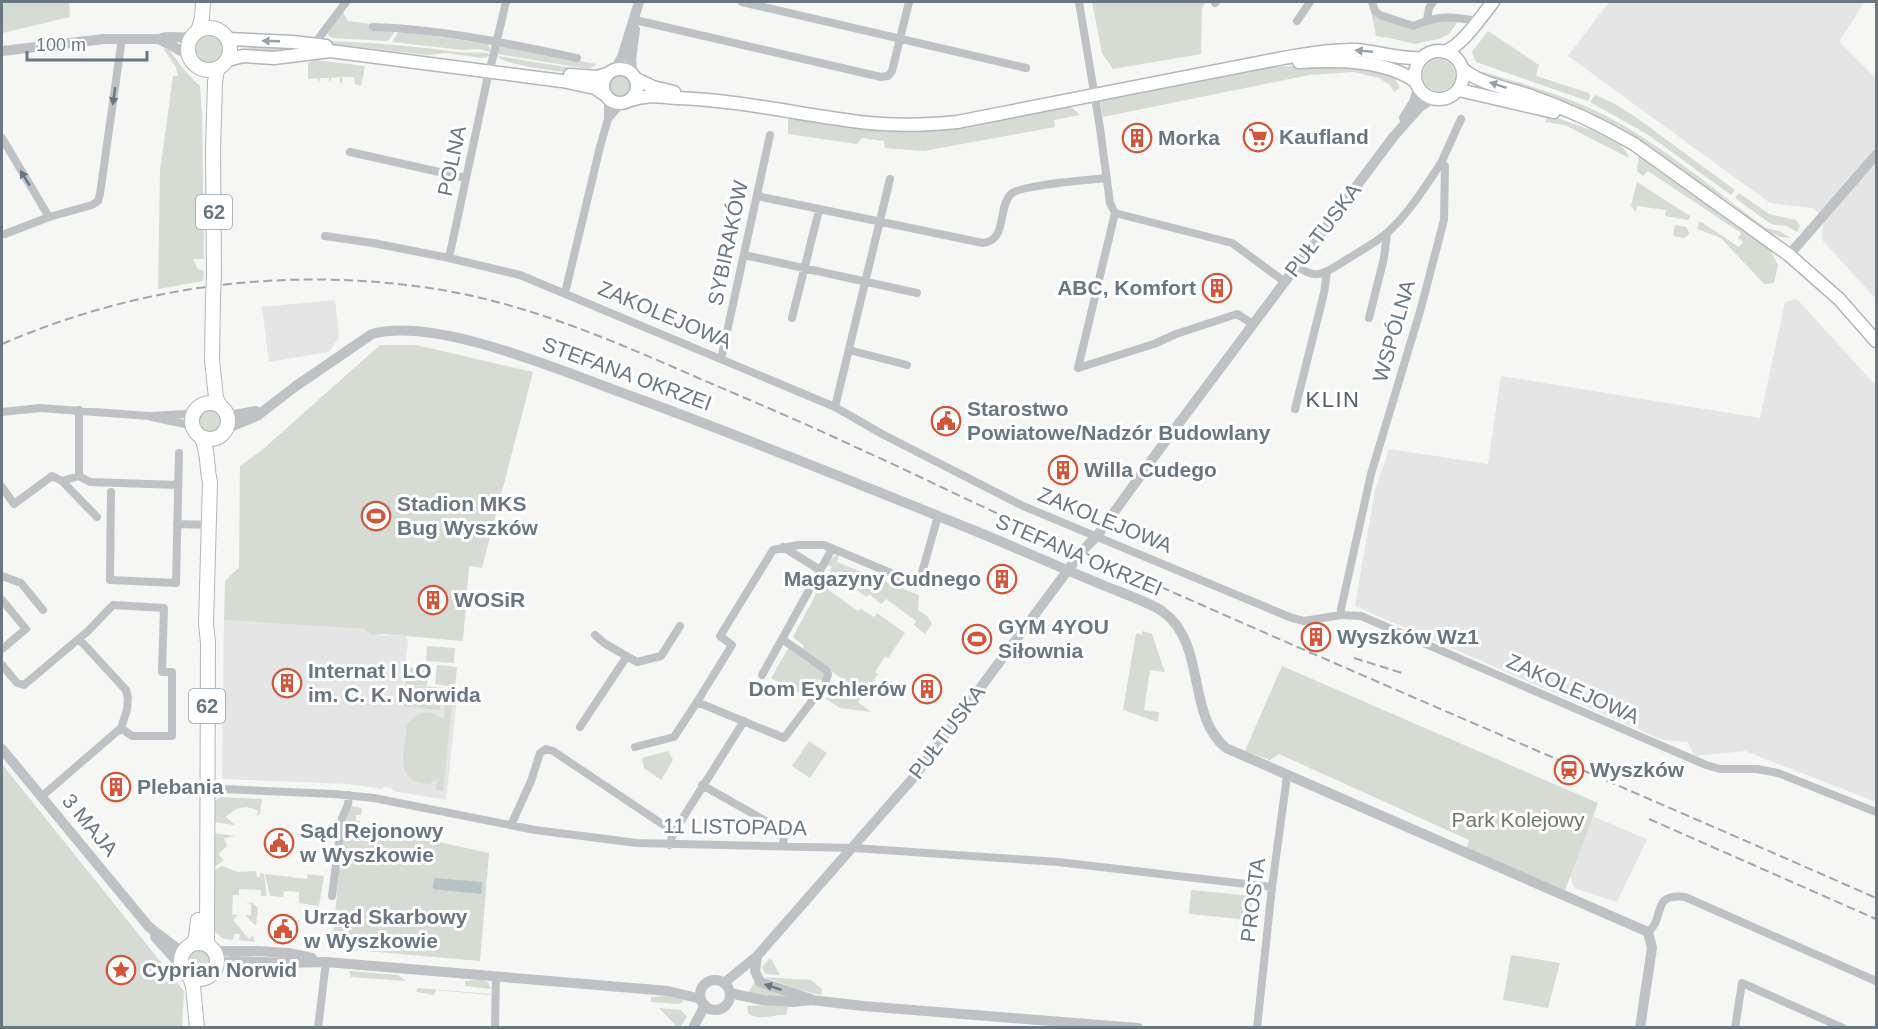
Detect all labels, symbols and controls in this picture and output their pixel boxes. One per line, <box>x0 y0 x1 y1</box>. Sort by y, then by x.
scale bar <box>27 24 147 62</box>
text: 100 m <box>36 35 86 55</box>
one-way arrow <box>261 36 280 45</box>
one-way arrow <box>1354 46 1373 56</box>
one-way arrow <box>1488 80 1506 89</box>
one-way arrow <box>109 87 118 106</box>
supermarket icon: Kaufland <box>1242 121 1274 153</box>
building icon: Morka <box>1121 122 1153 154</box>
street label: POLNA <box>433 124 470 198</box>
place label: Kaufland <box>1279 125 1369 148</box>
place label: Morka <box>1158 126 1220 149</box>
one-way arrow <box>20 170 31 186</box>
street label: SYBIRAKÓW <box>703 178 752 307</box>
street label: PUŁTUSKA <box>1280 179 1365 281</box>
road number: 62 <box>196 195 232 229</box>
building icon: ABC, Komfort <box>1201 272 1233 304</box>
street label: ZAKOLEJOWA <box>595 276 735 353</box>
place label: ABC, Komfort <box>1057 276 1196 299</box>
street label: WSPÓLNA <box>1368 277 1419 385</box>
street label: STEFANA OKRZEI <box>539 332 715 415</box>
district label: KLIN <box>1306 387 1360 412</box>
place label: Starostwo Powiatowe/Nadzór Budowlany <box>967 397 1271 444</box>
public building icon: Starostwo Powiatowe/Nadzór Budowlany <box>930 405 962 437</box>
building icon: Willa Cudego <box>1047 454 1079 486</box>
place label: Willa Cudego <box>1084 458 1217 481</box>
street label: ZAKOLEJOWA <box>1035 482 1176 557</box>
place label: Stadion MKS Bug Wyszków <box>397 492 538 539</box>
sports icon: Stadion MKS Bug Wyszków <box>360 500 392 532</box>
street label: STEFANA OKRZEI <box>993 509 1166 600</box>
building icon: Magazyny Cudnego <box>986 563 1018 595</box>
place label: Magazyny Cudnego <box>784 567 981 590</box>
building icon: WOSiR <box>417 584 449 616</box>
place label: WOSiR <box>454 588 525 611</box>
place label: GYM 4YOU Siłownia <box>998 615 1109 662</box>
building icon: Wyszków Wz1 <box>1300 621 1332 653</box>
sports icon: GYM 4YOU Siłownia <box>961 623 993 655</box>
place label: Wyszków Wz1 <box>1337 625 1479 648</box>
street label: ZAKOLEJOWA <box>1503 649 1643 728</box>
place label: Internat I LO im. C. K. Norwida <box>308 659 481 706</box>
building icon: Internat I LO im. C. K. Norwida <box>271 667 303 699</box>
building icon: Dom Eychlerów <box>911 673 943 705</box>
place label: Dom Eychlerów <box>748 677 907 700</box>
street label: PUŁTUSKA <box>904 681 989 783</box>
road number: 62 <box>189 689 225 723</box>
station icon: Wyszków <box>1553 754 1585 786</box>
place label: Wyszków <box>1590 758 1685 781</box>
building icon: Plebania <box>100 771 132 803</box>
place label: Plebania <box>137 775 224 798</box>
street label: 3 MAJA <box>58 789 123 860</box>
park label: Park Kolejowy <box>1451 808 1585 831</box>
street label: 11 LISTOPADA <box>663 814 807 839</box>
place label: Sąd Rejonowy w Wyszkowie <box>299 819 444 866</box>
public building icon: Sąd Rejonowy w Wyszkowie <box>263 827 295 859</box>
street label: PROSTA <box>1236 856 1269 943</box>
place label: Urząd Skarbowy w Wyszkowie <box>303 905 468 952</box>
public building icon: Urząd Skarbowy w Wyszkowie <box>267 913 299 945</box>
place icon: Cyprian Norwid <box>105 954 137 986</box>
place label: Cyprian Norwid <box>142 958 297 981</box>
one-way arrow <box>764 981 782 991</box>

